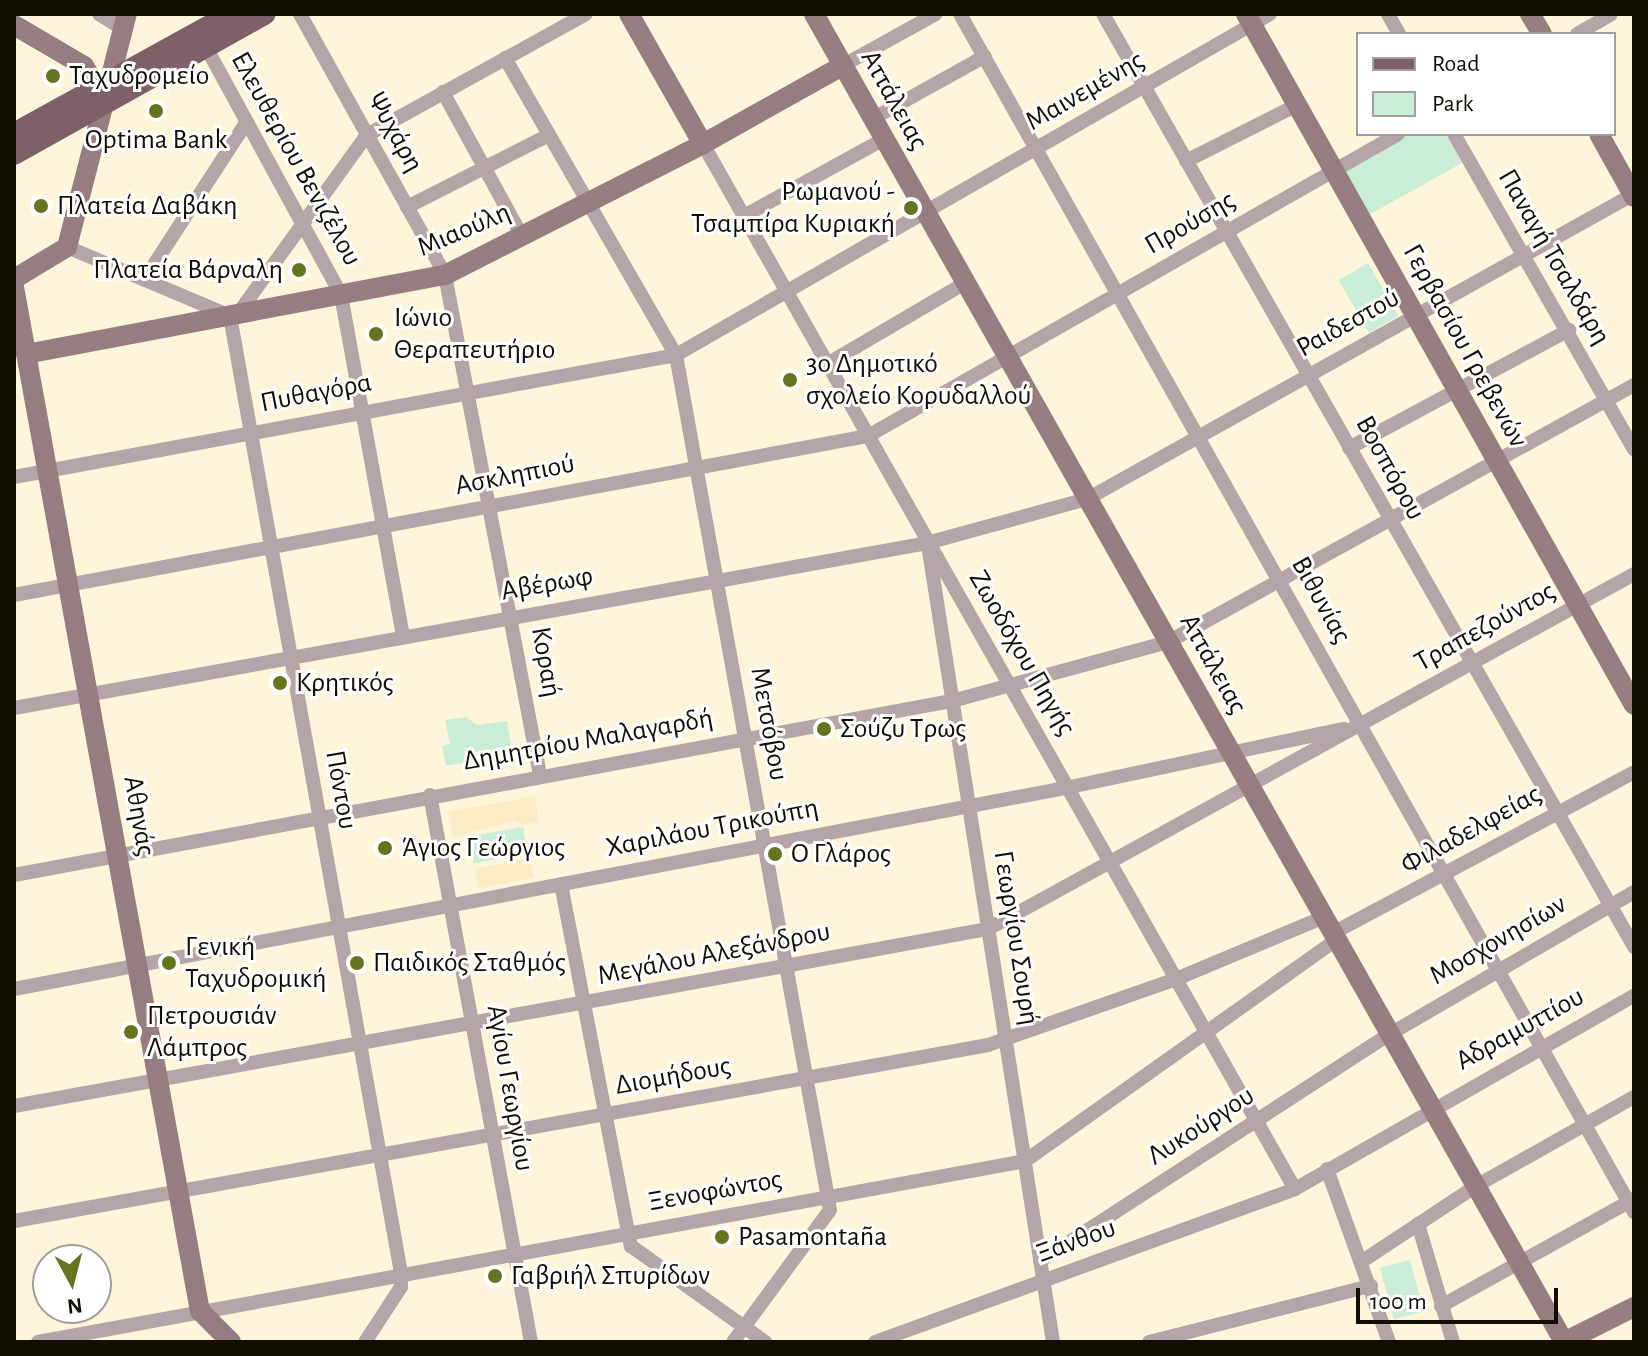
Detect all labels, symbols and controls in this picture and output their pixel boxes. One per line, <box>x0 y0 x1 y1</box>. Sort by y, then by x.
legend <box>1356 32 1616 136</box>
street label: Αττάλειας <box>853 44 935 156</box>
street label: Μαινεμένης <box>1020 44 1150 138</box>
street label: Ελευθερίου Βενιζέλου <box>223 46 369 272</box>
text: Road <box>1432 52 1480 76</box>
place label: Ταχυδρομείο <box>69 59 209 93</box>
marker: Ταχυδρομείο <box>44 67 62 85</box>
street label: Ψυχάρη <box>359 86 431 178</box>
text: Park <box>1432 92 1473 116</box>
marker: Optima Bank <box>147 102 165 120</box>
place label: Optima Bank <box>85 123 227 157</box>
street label: Παναγή Τσαλδάρη <box>1490 163 1618 351</box>
place label: Ρωμανού - Τσαμπίρα Κυριακή <box>691 175 895 241</box>
street label: Προύσης <box>1139 184 1241 262</box>
place label: Πλατεία Δαβάκη <box>57 189 237 223</box>
street label: Μιαούλη <box>412 195 516 265</box>
marker: Πλατεία Δαβάκη <box>32 197 50 215</box>
marker: Ρωμανού - Τσαμπίρα Κυριακή <box>902 199 920 217</box>
street label: Γερβασίου Γρεβενών <box>1395 238 1535 454</box>
place label: Πλατεία Βάρναλη <box>93 253 283 287</box>
marker: Πλατεία Βάρναλη <box>290 261 308 279</box>
street label: Ραιδεστού <box>1291 281 1405 365</box>
place label: Ιώνιο Θεραπευτήριο <box>394 301 555 367</box>
marker: Ιώνιο Θεραπευτήριο <box>365 323 387 345</box>
place label: 3ο Δημοτικό σχολείο Κορυδαλλού <box>806 347 1031 413</box>
street label: Πυθαγόρα <box>257 366 375 420</box>
marker: 3ο Δημοτικό σχολείο Κορυδαλλού <box>781 371 799 389</box>
street label: Βοσπόρου <box>1348 410 1432 526</box>
street label: Ασκληπιού <box>452 447 578 503</box>
street label: Βιθυνίας <box>1284 551 1358 649</box>
street label: Αβέρωφ <box>498 559 596 609</box>
street label: Ζωοδόχου Πηγής <box>961 564 1083 742</box>
street label: Τραπεζούντος <box>1409 575 1561 679</box>
street label: Αττάλειας <box>1172 608 1254 720</box>
street label: Κοραή <box>523 624 569 700</box>
street label: Μετσόβου <box>743 665 795 783</box>
place label: Κρητικός <box>296 666 394 700</box>
marker: Κρητικός <box>271 674 289 692</box>
street label: Δημητρίου Μαλαγαρδή <box>460 701 716 779</box>
place label: Σούζυ Τρως <box>840 712 966 746</box>
marker: Σούζυ Τρως <box>815 720 833 738</box>
street label: Πόντου <box>318 748 364 832</box>
street label: Αθηνάς <box>115 773 163 859</box>
street label: Φιλαδελφείας <box>1395 778 1547 882</box>
street label: Χαριλάου Τρικούπη <box>603 791 821 865</box>
place label: Άγιος Γεώργιος <box>401 831 565 865</box>
place label: Ο Γλάρος <box>791 837 891 871</box>
marker: Άγιος Γεώργιος <box>376 839 394 857</box>
marker: Ο Γλάρος <box>766 845 784 863</box>
street label: Γεωργίου Σουρή <box>986 849 1046 1027</box>
street label: Μοσχονησίων <box>1424 887 1572 993</box>
street label: Μεγάλου Αλεξάνδρου <box>595 915 833 993</box>
place label: Γενική Ταχυδρομική <box>185 930 327 996</box>
place label: Παιδικός Σταθμός <box>373 946 566 980</box>
marker: Γενική Ταχυδρομική <box>160 954 178 972</box>
marker: Παιδικός Σταθμός <box>348 954 366 972</box>
street label: Αδραμυττίου <box>1450 980 1590 1078</box>
place label: Πετρουσιάν Λάμπρος <box>147 999 276 1065</box>
street label: Αγίου Γεωργίου <box>479 1002 541 1174</box>
marker: Πετρουσιάν Λάμπρος <box>122 1023 140 1041</box>
street label: Διομήδους <box>612 1049 734 1103</box>
street label: Λυκούργου <box>1141 1079 1261 1173</box>
street label: Ξενοφώντος <box>645 1163 785 1219</box>
street label: Ξάνθου <box>1032 1211 1120 1271</box>
place label: Pasamontaña <box>738 1220 887 1254</box>
marker: Pasamontaña <box>713 1228 731 1246</box>
north arrow <box>32 1244 112 1324</box>
place label: Γαβριήλ Σπυρίδων <box>511 1259 710 1293</box>
marker: Γαβριήλ Σπυρίδων <box>486 1267 504 1285</box>
scale bar <box>1360 1272 1562 1322</box>
text: 100 m <box>1370 1290 1427 1314</box>
text: N <box>66 1294 84 1318</box>

